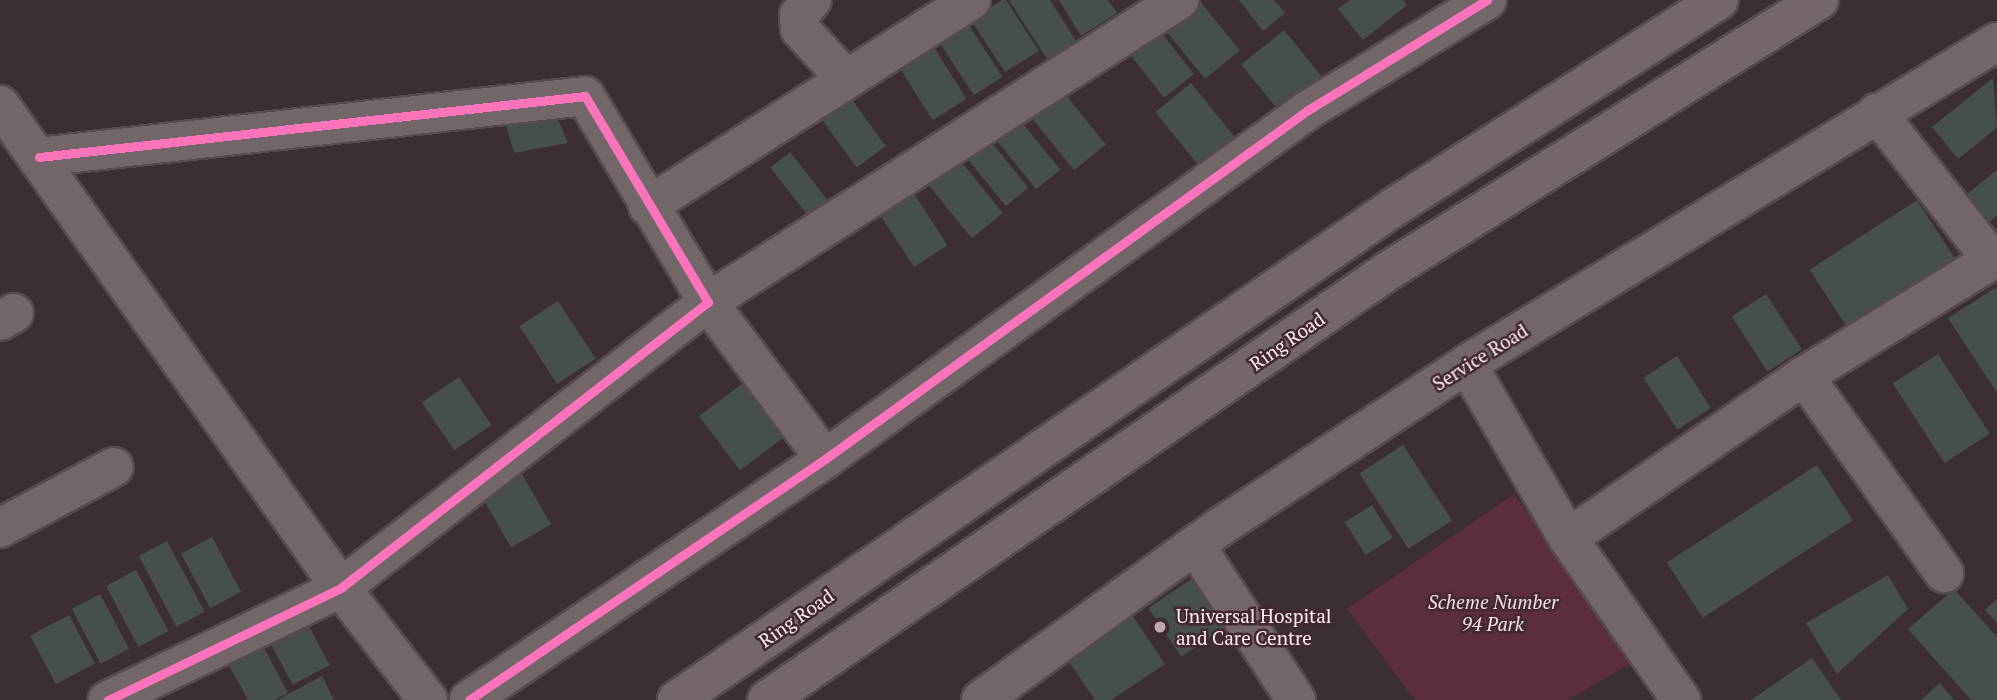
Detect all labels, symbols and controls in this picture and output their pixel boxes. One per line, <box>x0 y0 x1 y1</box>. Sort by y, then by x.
street label: Ring Road <box>1245 307 1329 375</box>
street label: Service Road <box>1428 319 1532 395</box>
street label: Ring Road <box>754 584 838 652</box>
park label: Scheme Number 94 Park <box>1428 591 1558 635</box>
place label: Universal Hospital and Care Centre <box>1176 605 1331 649</box>
marker: Universal Hospital and Care Centre <box>1150 617 1170 637</box>

